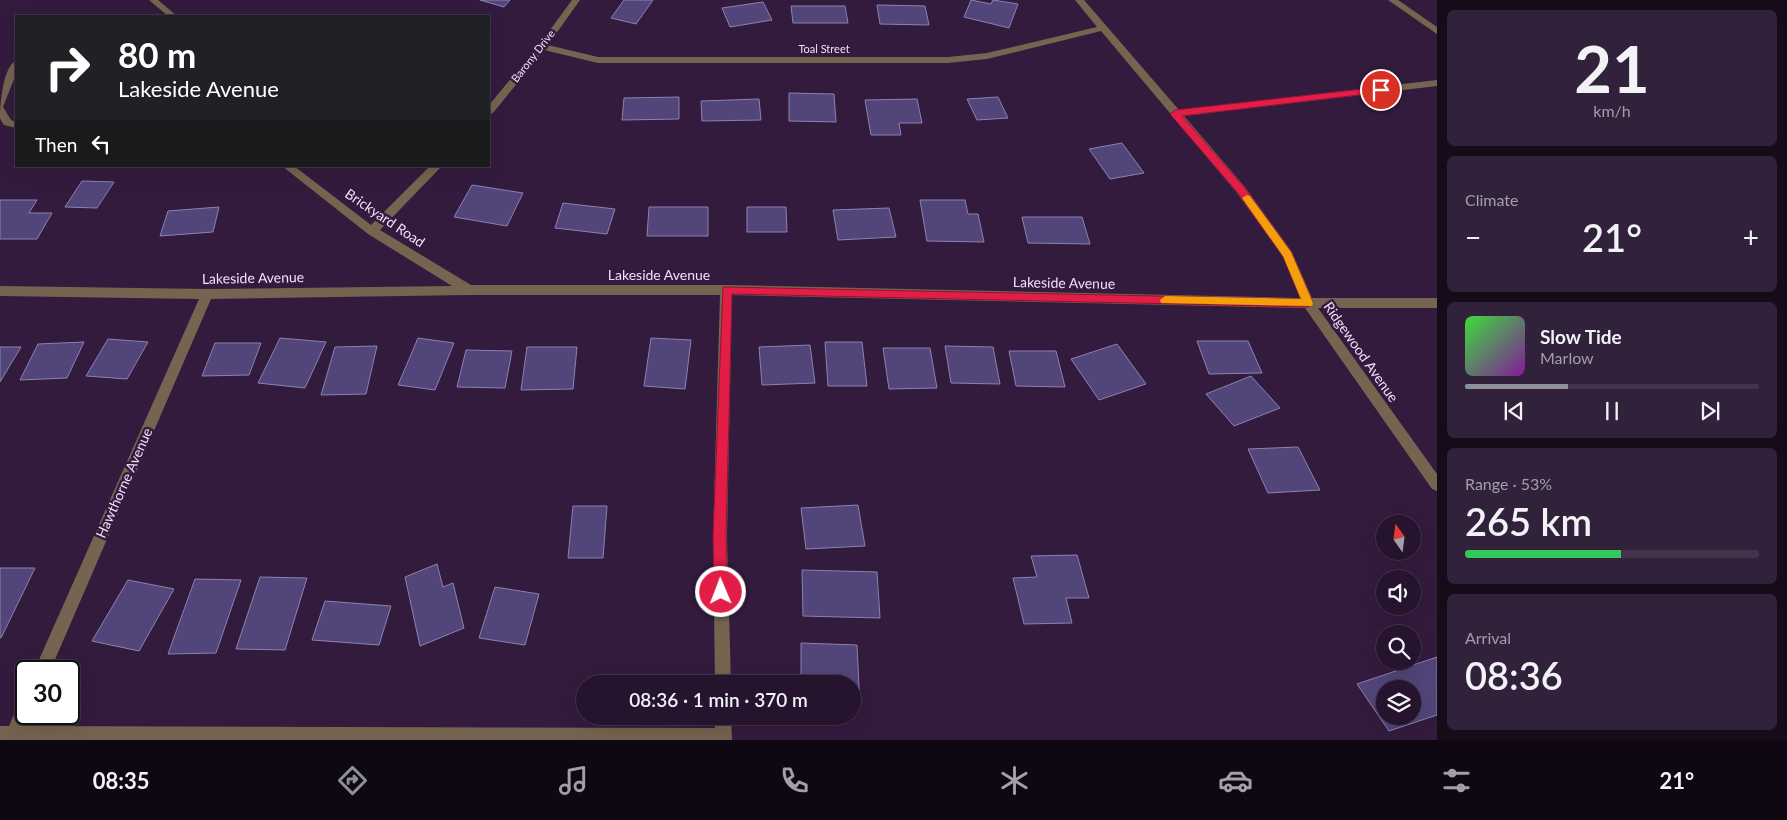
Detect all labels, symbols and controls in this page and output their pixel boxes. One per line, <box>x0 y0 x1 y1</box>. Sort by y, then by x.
street label: Barony Drive <box>508 27 557 84</box>
text: 21 <box>1574 29 1650 107</box>
text: 80 m <box>118 33 196 75</box>
icon: right <box>35 35 100 100</box>
street label: Toal Street <box>798 42 850 55</box>
pin <box>1360 69 1402 111</box>
text: Lakeside Avenue <box>118 75 279 102</box>
icon: arrive <box>1367 76 1395 104</box>
text: km/h <box>1593 101 1631 120</box>
icon: left <box>87 130 115 158</box>
text: Then <box>35 133 77 156</box>
street label: Brickyard Road <box>342 185 428 250</box>
text: Climate <box>1465 190 1518 209</box>
text: 21° <box>1582 214 1642 260</box>
text: − <box>1465 220 1481 254</box>
text: + <box>1743 220 1759 254</box>
street label: Lakeside Avenue <box>608 266 710 283</box>
street label: Lakeside Avenue <box>202 268 304 287</box>
street label: Lakeside Avenue <box>1013 273 1115 292</box>
street label: Ridgewood Avenue <box>1320 298 1402 405</box>
text: Slow Tide <box>1540 325 1622 348</box>
text: Marlow <box>1540 348 1594 367</box>
icon: previous <box>1500 397 1528 425</box>
icon: pause <box>1598 397 1626 425</box>
icon: next <box>1696 397 1724 425</box>
street label: Hawthorne Avenue <box>92 425 155 541</box>
text: Range · 53% <box>1465 474 1552 493</box>
text: 265 km <box>1465 498 1592 544</box>
north arrow <box>1376 515 1421 560</box>
map controls <box>1376 515 1421 725</box>
position arrow <box>694 565 746 617</box>
button: sound <box>1376 570 1421 615</box>
button: search <box>1376 625 1421 670</box>
text: Arrival <box>1465 628 1511 647</box>
text: 08:36 <box>1465 652 1563 698</box>
speed limit sign: 30 <box>15 660 80 725</box>
button: layers <box>1376 680 1421 725</box>
text: 08:36 · 1 min · 370 m <box>629 688 808 711</box>
icon: directions <box>335 763 370 798</box>
icon: music <box>556 763 591 798</box>
icon: phone <box>777 763 812 798</box>
icon: climate <box>997 763 1032 798</box>
icon: car <box>1218 763 1253 798</box>
icon: filters <box>1439 763 1474 798</box>
text: 08:35 <box>93 767 150 794</box>
text: 21° <box>1659 767 1694 794</box>

